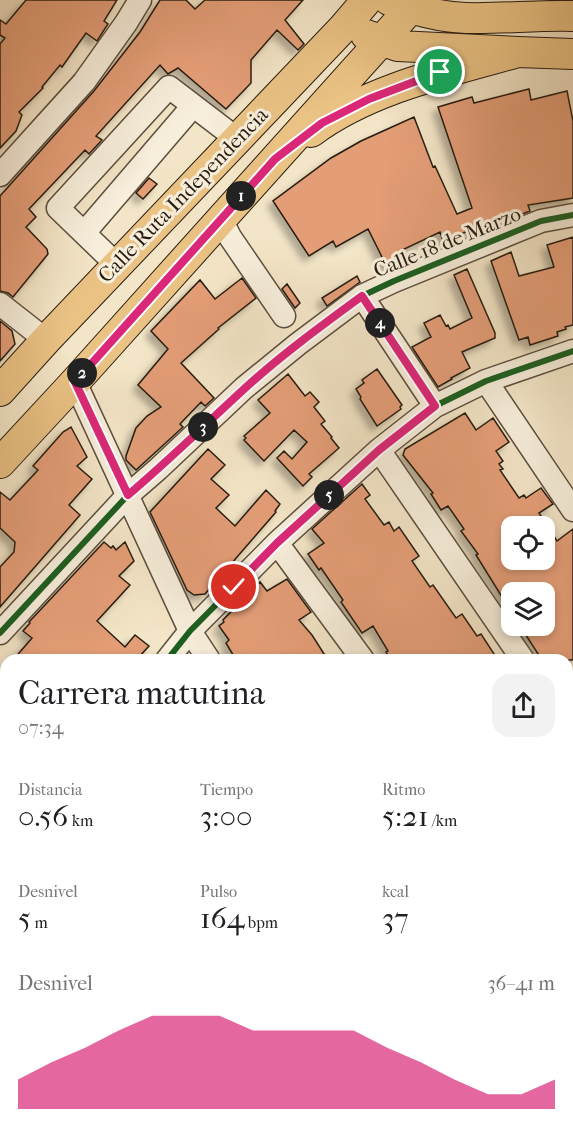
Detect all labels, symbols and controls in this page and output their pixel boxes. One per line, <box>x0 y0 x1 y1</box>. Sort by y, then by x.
pin <box>414 46 465 97</box>
icon: arrive <box>423 55 456 88</box>
street label: Calle Ruta Independencia <box>93 102 273 287</box>
pin: 1 <box>226 181 256 211</box>
text: 1 <box>238 186 244 205</box>
street label: Calle 18 de Marzo <box>370 201 524 283</box>
pin: 4 <box>365 308 395 338</box>
text: 4 <box>375 313 385 332</box>
pin: 2 <box>67 358 97 388</box>
text: 2 <box>78 363 86 382</box>
pin: 3 <box>188 412 218 442</box>
text: 3 <box>200 417 206 436</box>
pin: 5 <box>314 480 344 510</box>
text: 5 <box>326 485 332 504</box>
map controls <box>501 516 555 636</box>
button: locate <box>501 516 555 570</box>
pin <box>208 561 259 612</box>
icon: check <box>217 570 250 603</box>
button: layers <box>501 582 555 636</box>
text: Carrera matutina <box>18 674 265 713</box>
button: share <box>492 674 555 737</box>
text: 07:34 <box>18 716 64 739</box>
text: Distancia <box>18 780 82 799</box>
text: Tiempo <box>200 780 253 799</box>
text: Ritmo <box>382 780 425 799</box>
text: 0.56 <box>18 799 68 834</box>
text: 3:00 <box>200 799 253 834</box>
text: 5:21 <box>382 799 428 834</box>
text: km <box>68 811 93 830</box>
text: /km <box>428 811 457 830</box>
text: Desnivel <box>18 882 78 901</box>
text: Pulso <box>200 882 237 901</box>
text: kcal <box>382 882 409 901</box>
text: 5 <box>18 901 31 936</box>
text: 164 <box>200 901 244 936</box>
text: 37 <box>382 901 409 936</box>
text: m <box>31 913 48 932</box>
text: bpm <box>244 913 278 932</box>
text: Desnivel <box>18 972 93 995</box>
text: 36–41 m <box>487 972 555 995</box>

